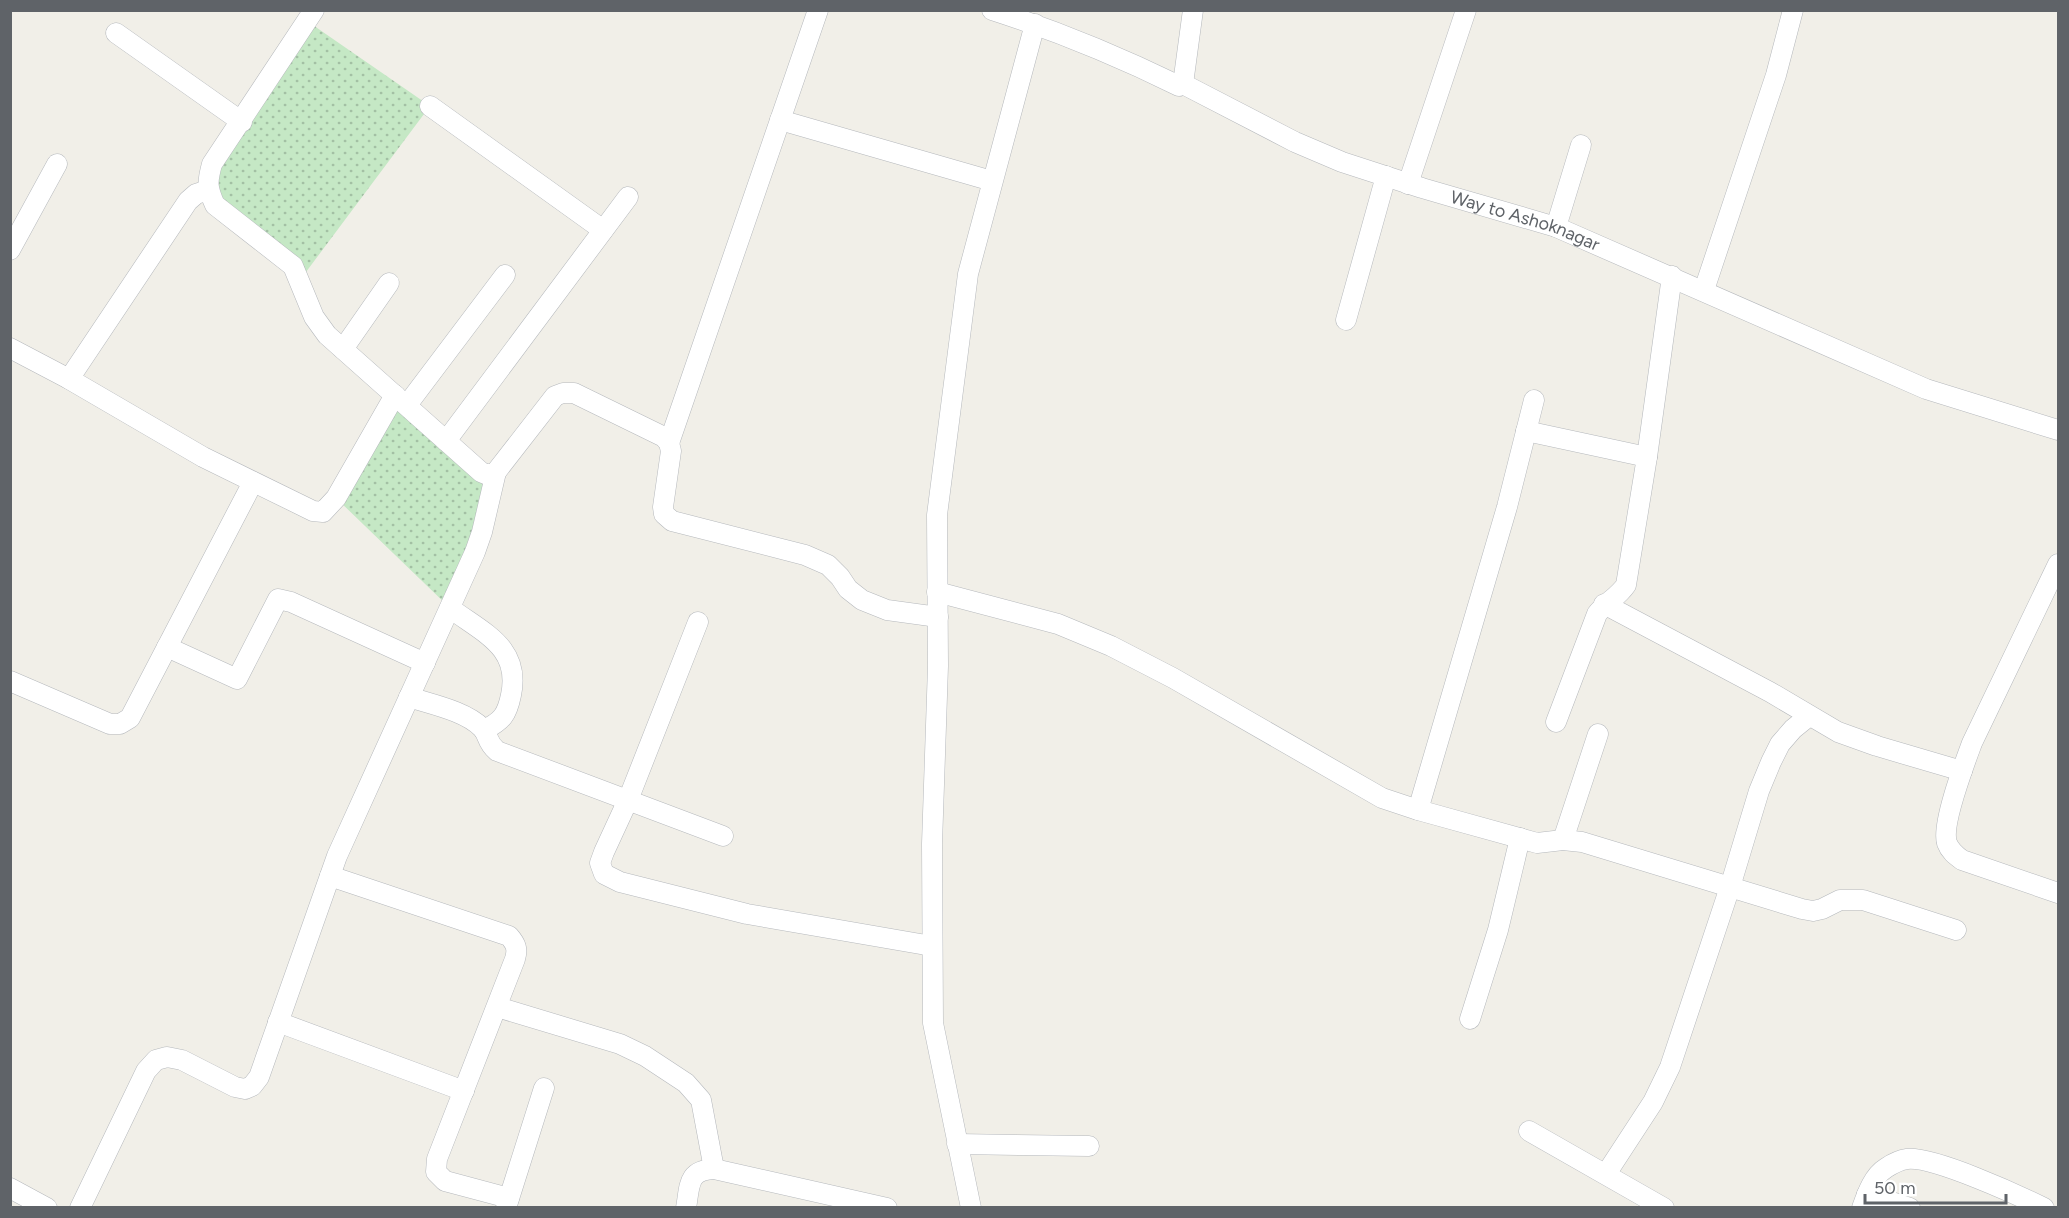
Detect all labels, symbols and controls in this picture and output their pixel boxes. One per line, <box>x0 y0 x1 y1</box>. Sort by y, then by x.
street label: Way to Ashoknagar <box>1448 186 1603 256</box>
scale bar <box>1865 1167 2006 1205</box>
text: 50 m <box>1874 1177 1916 1199</box>

